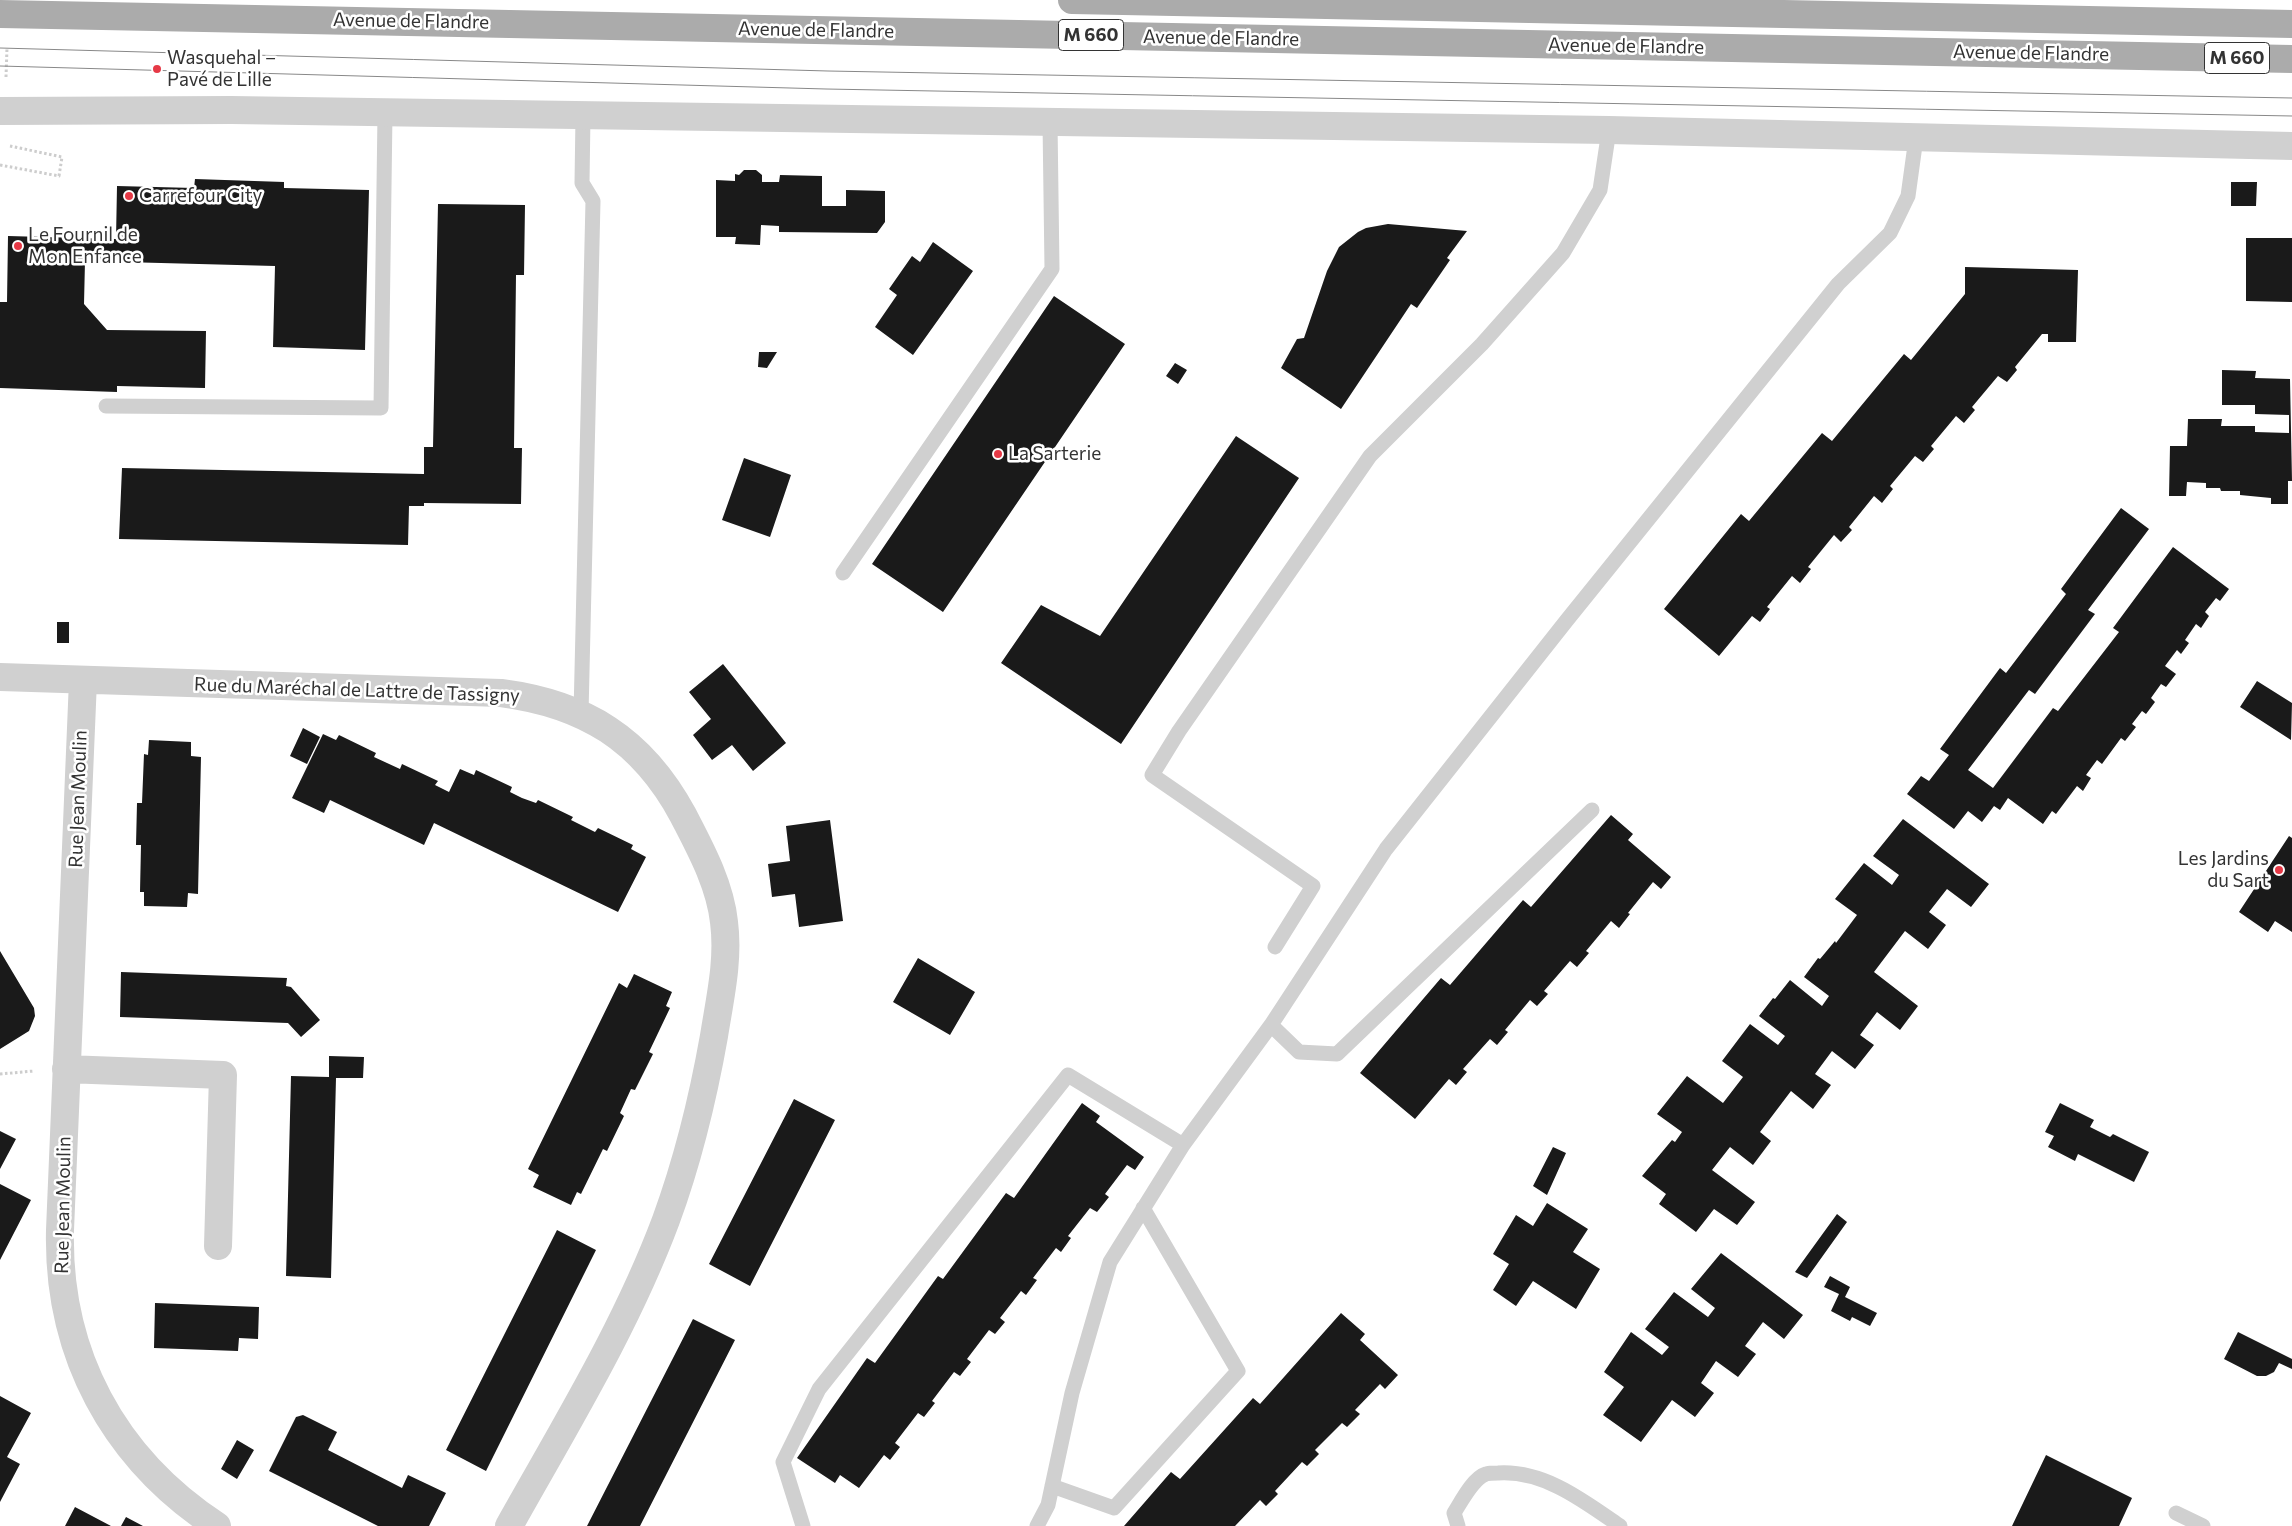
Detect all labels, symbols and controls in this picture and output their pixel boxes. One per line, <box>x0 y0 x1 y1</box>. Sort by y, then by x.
street label: Avenue de Flandre <box>333 8 489 34</box>
street label: Avenue de Flandre <box>738 17 894 43</box>
road number: M 660 <box>1058 20 1124 50</box>
street label: Avenue de Flandre <box>1143 25 1299 51</box>
street label: Avenue de Flandre <box>1548 33 1704 59</box>
street label: Avenue de Flandre <box>1953 40 2109 66</box>
road number: M 660 <box>2204 42 2270 74</box>
place label: Wasquehal – Pavé de Lille <box>167 47 276 91</box>
marker: Wasquehal – Pavé de Lille <box>151 63 163 75</box>
place label: Carrefour City <box>139 185 262 207</box>
marker: Carrefour City <box>123 190 135 202</box>
place label: Le Fournil de Mon Enfance <box>28 224 142 268</box>
marker: Le Fournil de Mon Enfance <box>12 240 24 252</box>
place label: La Sarterie <box>1008 443 1101 465</box>
marker: La Sarterie <box>992 448 1004 460</box>
street label: Rue du Maréchal de Lattre de Tassigny <box>194 673 520 707</box>
street label: Rue Jean Moulin <box>64 730 92 868</box>
place label: Les Jardins du Sart <box>2178 848 2269 892</box>
marker: Les Jardins du Sart <box>2273 864 2285 876</box>
street label: Rue Jean Moulin <box>50 1136 76 1274</box>

